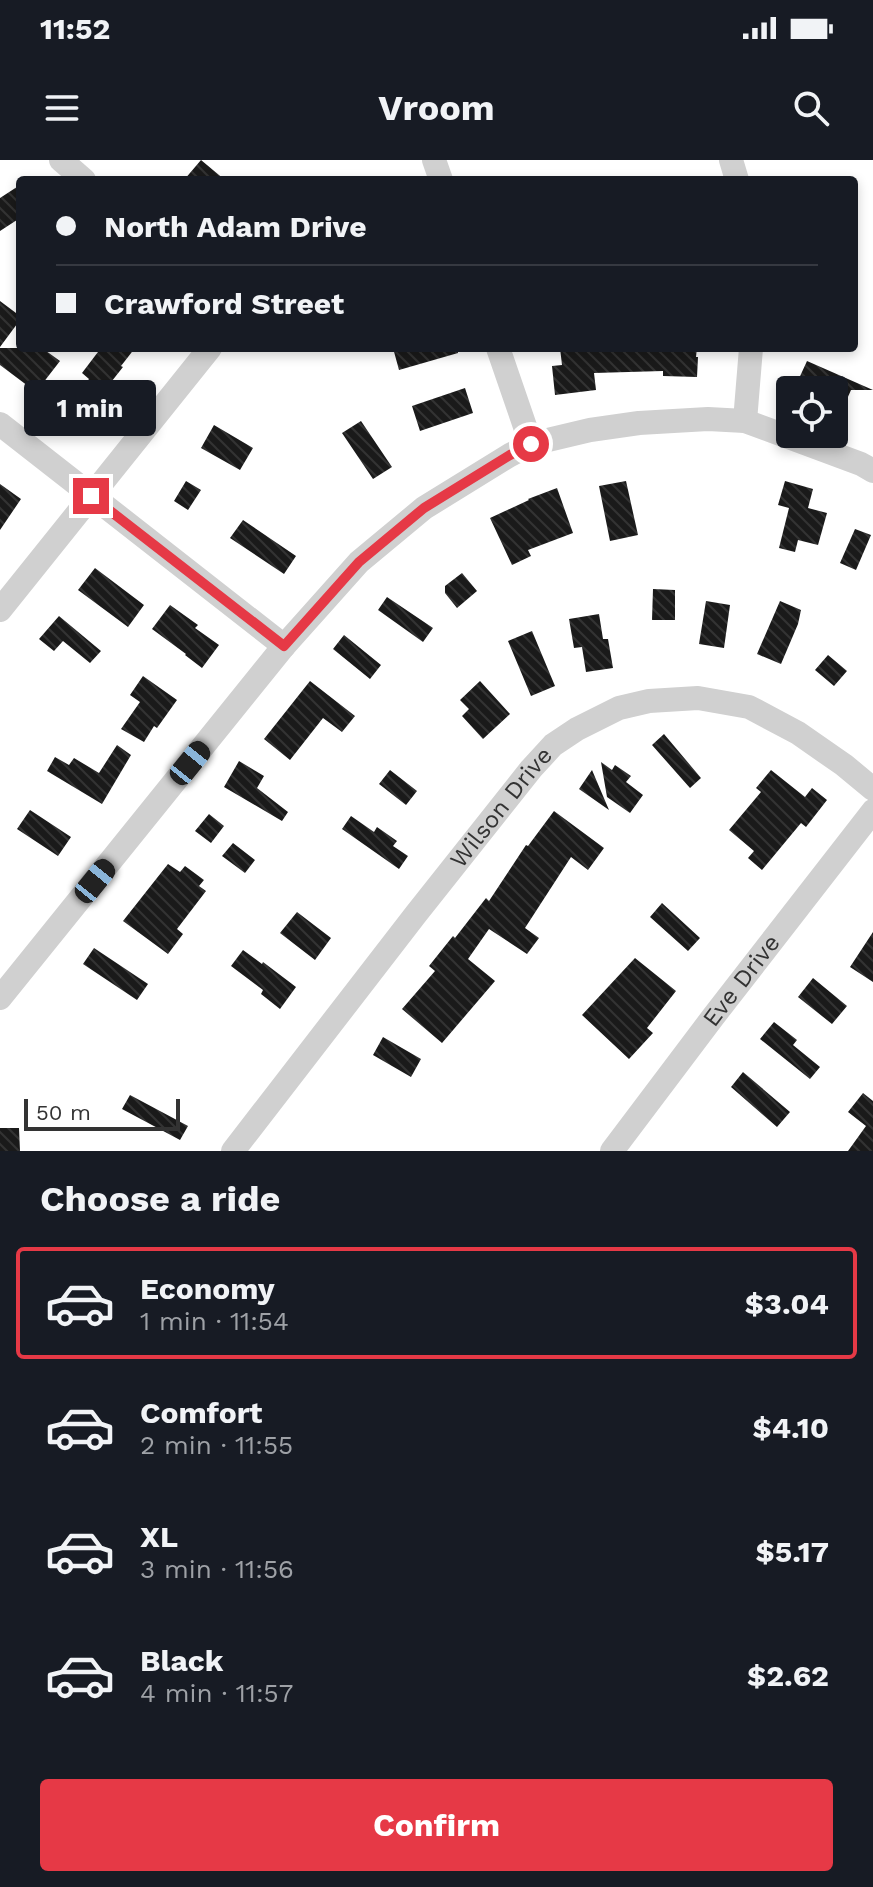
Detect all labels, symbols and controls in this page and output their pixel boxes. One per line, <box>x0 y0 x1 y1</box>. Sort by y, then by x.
text: 11:52 <box>40 11 110 46</box>
icon: menu <box>40 86 84 130</box>
icon: search <box>789 86 833 130</box>
text: Vroom <box>378 87 495 129</box>
text: North Adam Drive <box>104 209 367 244</box>
text: Crawford Street <box>104 286 344 321</box>
map controls <box>776 376 848 448</box>
button: locate <box>776 376 848 448</box>
callout: 1 min <box>25 380 157 436</box>
text: 1 min <box>57 393 123 423</box>
route start <box>513 426 549 462</box>
route end <box>73 478 109 514</box>
car <box>166 737 214 789</box>
street label: Wilson Drive <box>444 741 558 873</box>
car <box>71 855 119 907</box>
street label: Eve Drive <box>697 929 786 1032</box>
scale bar <box>24 1095 180 1131</box>
text: 50 m <box>36 1100 91 1125</box>
text: Choose a ride <box>40 1178 280 1220</box>
icon: car <box>44 1267 116 1339</box>
text: Economy <box>140 1271 275 1306</box>
text: $3.04 <box>745 1286 829 1321</box>
text: 1 min · 11:54 <box>140 1306 289 1336</box>
icon: car <box>44 1391 116 1463</box>
text: Comfort <box>140 1395 262 1430</box>
text: $4.10 <box>753 1410 829 1445</box>
text: 2 min · 11:55 <box>140 1430 293 1460</box>
icon: car <box>44 1515 116 1587</box>
text: XL <box>140 1519 178 1554</box>
text: $5.17 <box>755 1534 829 1569</box>
text: 3 min · 11:56 <box>140 1554 294 1584</box>
icon: car <box>44 1639 116 1711</box>
text: Black <box>140 1643 224 1678</box>
text: $2.62 <box>747 1658 829 1693</box>
text: 4 min · 11:57 <box>140 1678 293 1708</box>
button: Confirm <box>40 1779 833 1871</box>

